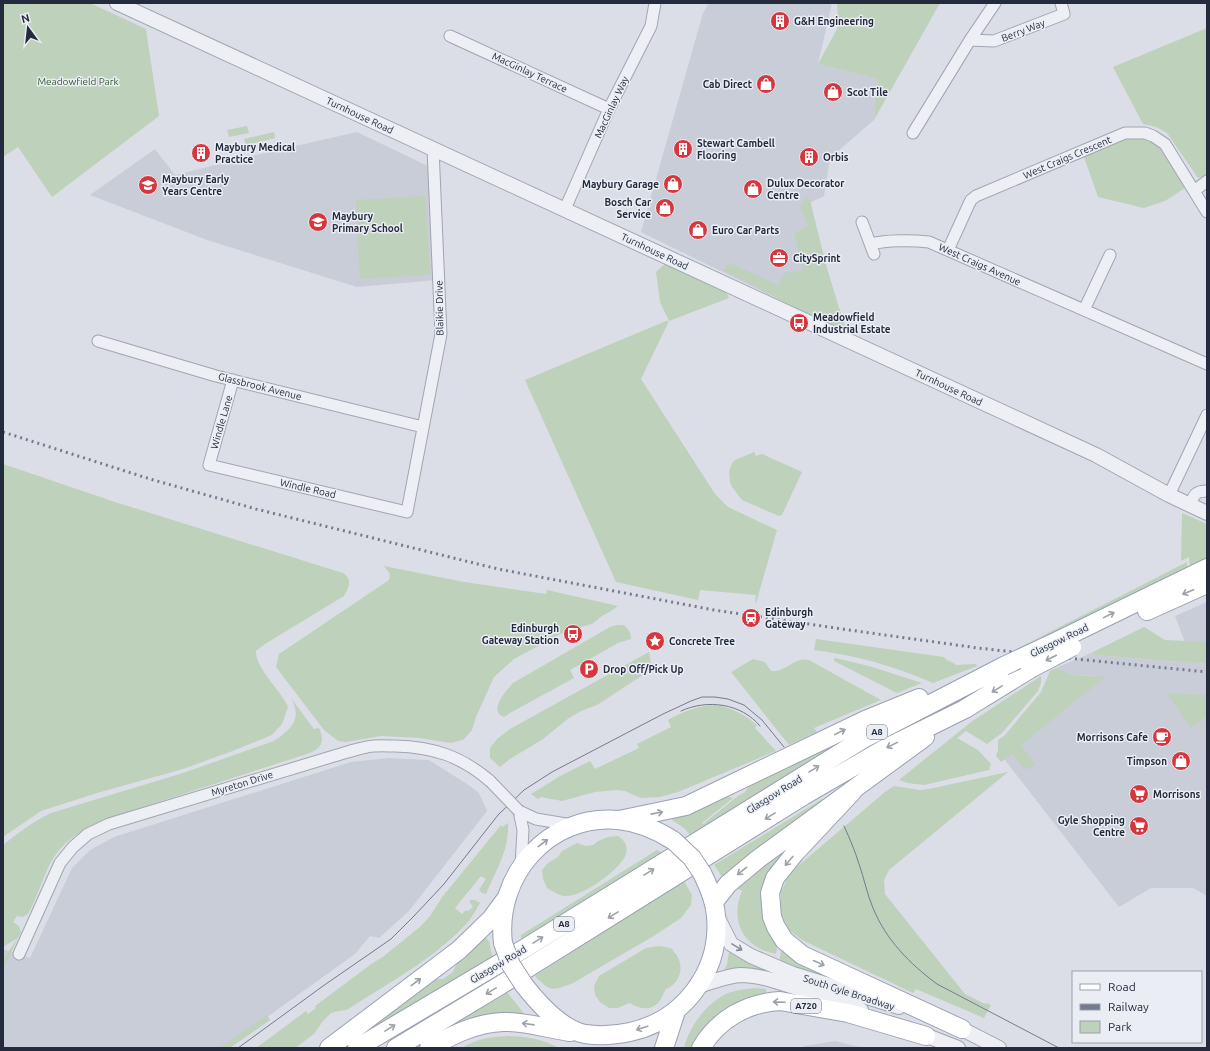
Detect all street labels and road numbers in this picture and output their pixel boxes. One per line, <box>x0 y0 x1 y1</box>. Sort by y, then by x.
street label: Berry Way <box>1000 17 1047 44</box>
street label: MacGinlay Terrace <box>490 50 569 95</box>
street label: MacGinlay Way <box>592 74 631 140</box>
street label: Turnhouse Road <box>324 95 395 136</box>
street label: West Craigs Crescent <box>1022 134 1113 181</box>
street label: Turnhouse Road <box>619 231 690 272</box>
street label: West Craigs Avenue <box>937 241 1023 288</box>
street label: Blaikie Drive <box>434 280 445 336</box>
street label: Turnhouse Road <box>913 367 984 408</box>
street label: Glassbrook Avenue <box>217 371 303 402</box>
street label: Windle Lane <box>209 394 234 450</box>
street label: Windle Road <box>279 477 337 500</box>
street label: Glasgow Road <box>1028 622 1090 659</box>
road number: A8 <box>867 725 887 739</box>
street label: Myreton Drive <box>210 769 274 798</box>
street label: Glasgow Road <box>744 773 804 816</box>
road number: A8 <box>554 917 574 931</box>
street label: Glasgow Road <box>468 943 528 985</box>
street label: South Gyle Broadway <box>802 973 896 1012</box>
road number: A720 <box>791 999 821 1013</box>

